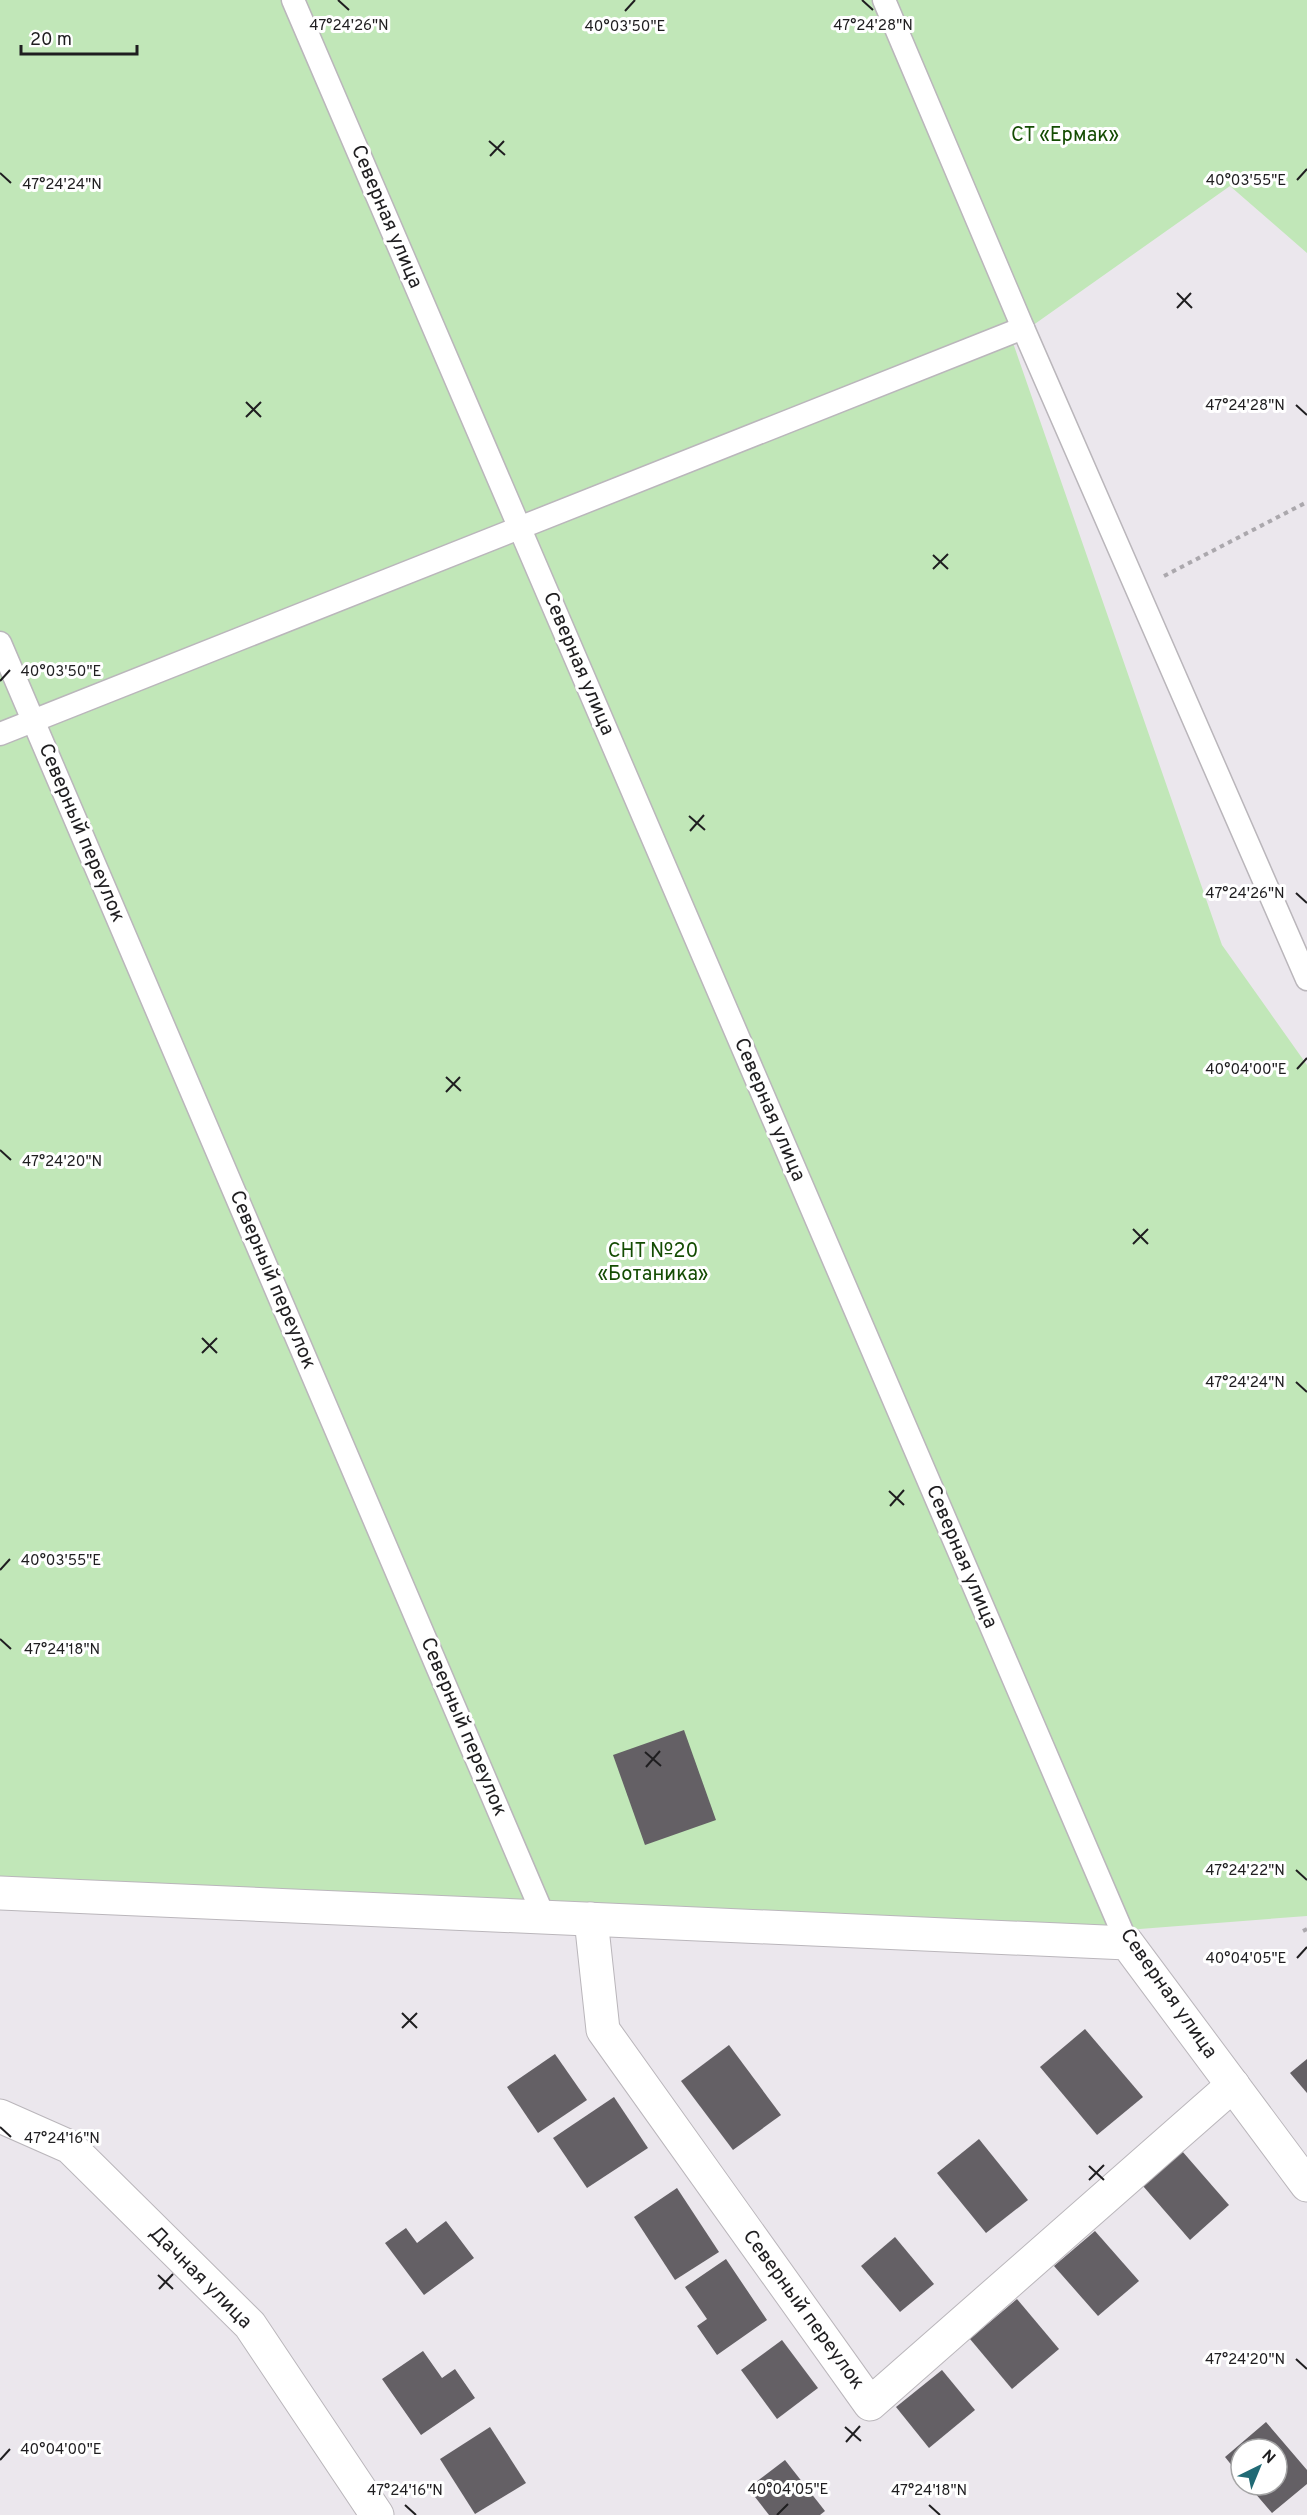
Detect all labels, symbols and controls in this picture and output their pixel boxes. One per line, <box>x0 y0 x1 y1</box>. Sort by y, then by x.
text: 47°24'26"N <box>309 17 389 36</box>
text: 47°24'28"N <box>833 17 913 36</box>
scale bar <box>21 18 136 56</box>
text: 40°03'50"E <box>585 18 665 37</box>
text: 20 m <box>30 29 72 52</box>
park label: СТ «Ермак» <box>1011 123 1119 149</box>
street label: Северная улица <box>344 141 428 293</box>
text: 40°03'55"E <box>1206 172 1286 191</box>
text: 47°24'24"N <box>22 176 102 195</box>
text: 47°24'28"N <box>1205 397 1285 416</box>
street label: Северная улица <box>536 588 620 740</box>
text: 40°03'50"E <box>21 663 101 682</box>
street label: Северный переулок <box>32 740 130 926</box>
text: 47°24'26"N <box>1205 885 1285 904</box>
street label: Северная улица <box>727 1034 811 1186</box>
text: 40°04'00"E <box>1205 1061 1287 1080</box>
text: 47°24'20"N <box>22 1153 102 1172</box>
street label: Северный переулок <box>223 1187 321 1373</box>
park label: СНТ №20 «Ботаника» <box>598 1239 708 1288</box>
text: 47°24'24"N <box>1205 1374 1285 1393</box>
street label: Северная улица <box>919 1481 1003 1633</box>
text: 40°03'55"E <box>21 1552 101 1571</box>
street label: Северный переулок <box>414 1634 512 1820</box>
text: 47°24'18"N <box>24 1641 100 1660</box>
text: 47°24'22"N <box>1205 1862 1285 1881</box>
street label: Северная улица <box>1113 1924 1223 2064</box>
text: 40°04'05"E <box>1205 1950 1287 1969</box>
text: 47°24'16"N <box>24 2130 100 2149</box>
street label: Дачная улица <box>143 2221 257 2335</box>
street label: Северный переулок <box>736 2225 870 2395</box>
text: 47°24'20"N <box>1205 2351 1285 2370</box>
north arrow <box>1229 2437 1289 2497</box>
text: 40°04'00"E <box>20 2441 102 2460</box>
text: N <box>1257 2446 1279 2469</box>
text: 40°04'05"E <box>747 2481 829 2500</box>
text: 47°24'16"N <box>367 2482 443 2501</box>
text: 47°24'18"N <box>891 2482 967 2501</box>

